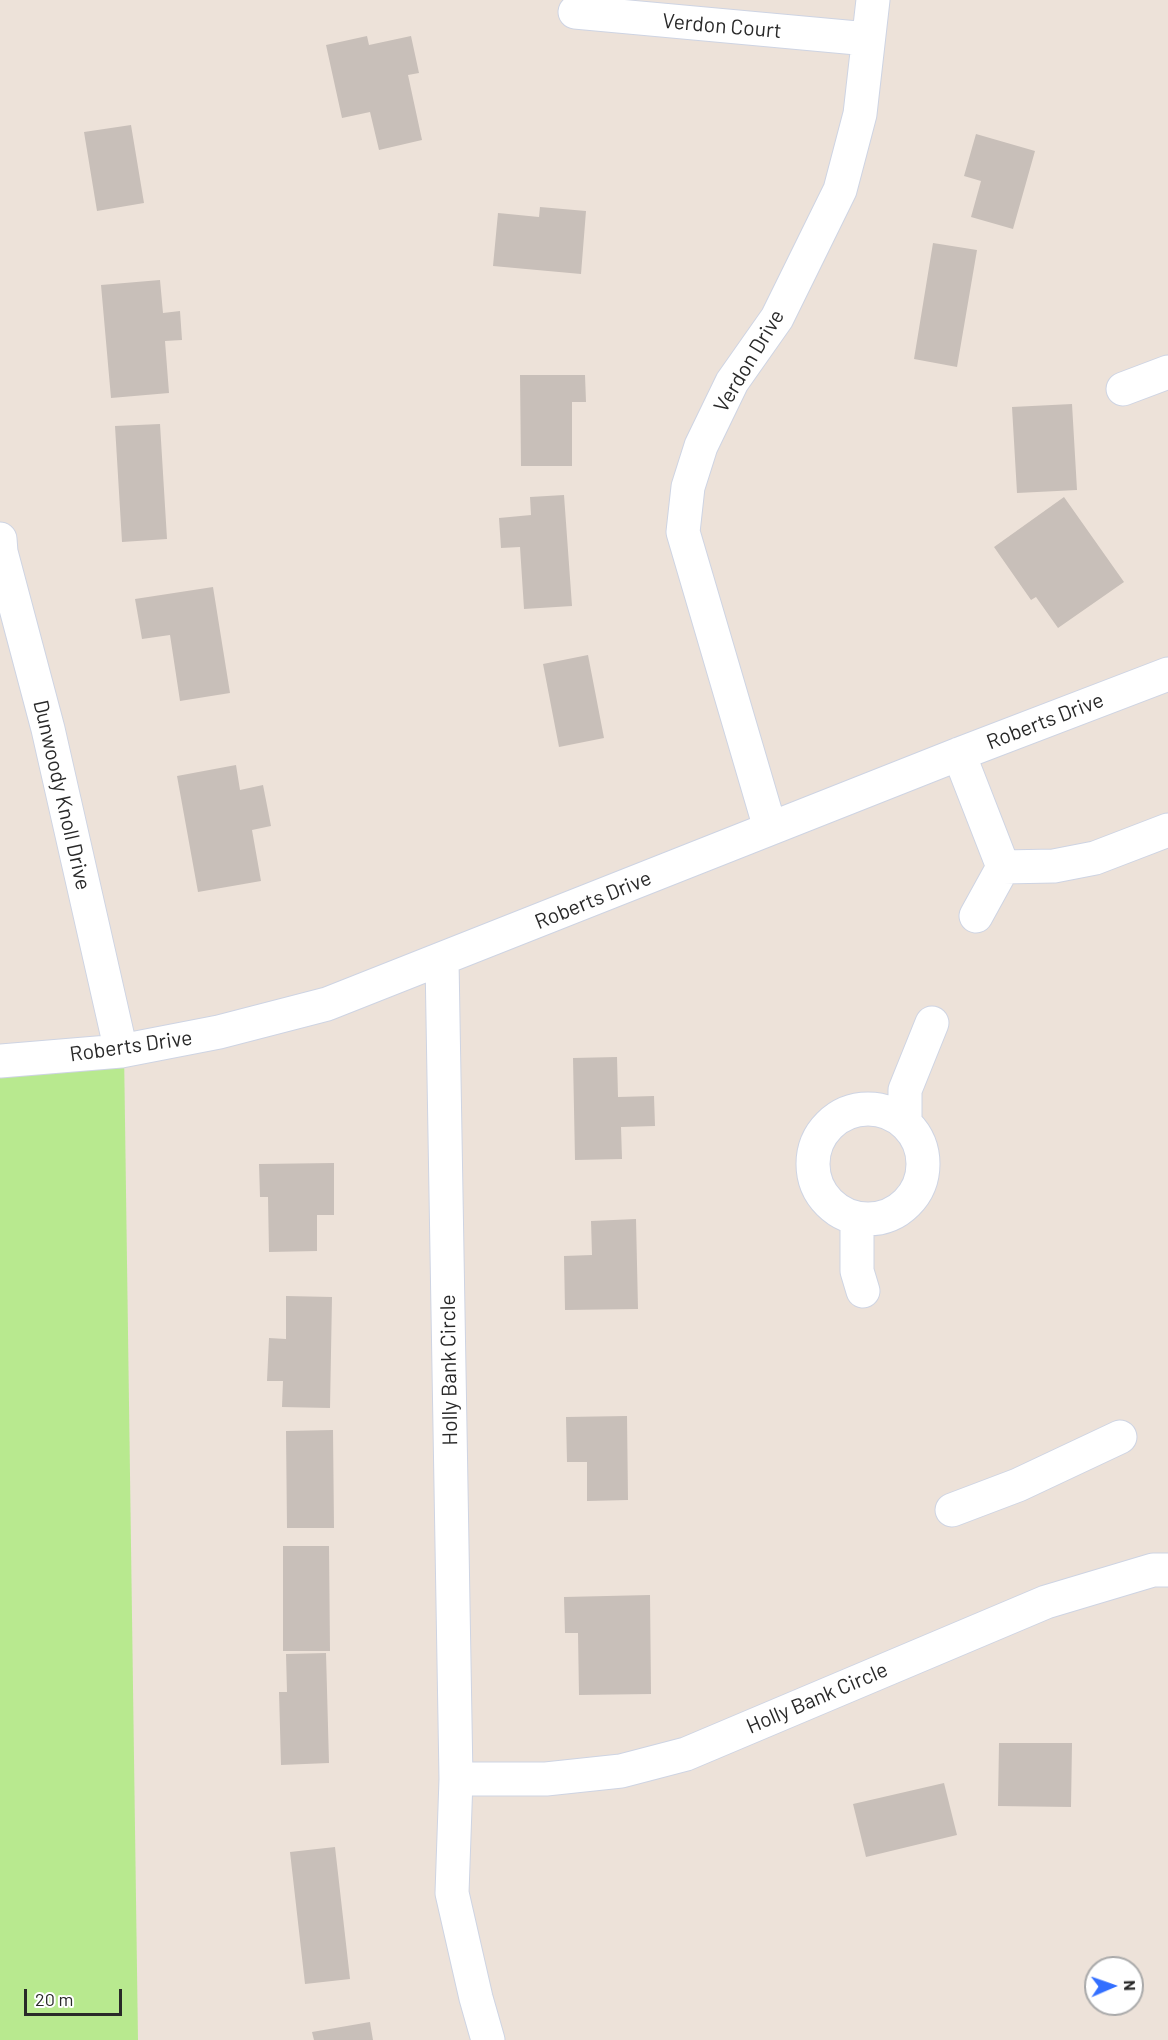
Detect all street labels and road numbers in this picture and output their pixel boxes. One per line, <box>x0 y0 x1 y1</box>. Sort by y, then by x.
street label: Verdon Court <box>661 8 783 44</box>
street label: Verdon Drive <box>709 305 789 417</box>
street label: Roberts Drive <box>983 687 1107 755</box>
street label: Dunwoody Knoll Drive <box>28 698 96 892</box>
street label: Roberts Drive <box>531 865 655 935</box>
street label: Roberts Drive <box>68 1025 194 1067</box>
street label: Holly Bank Circle <box>435 1294 463 1446</box>
street label: Holly Bank Circle <box>743 1657 891 1739</box>

